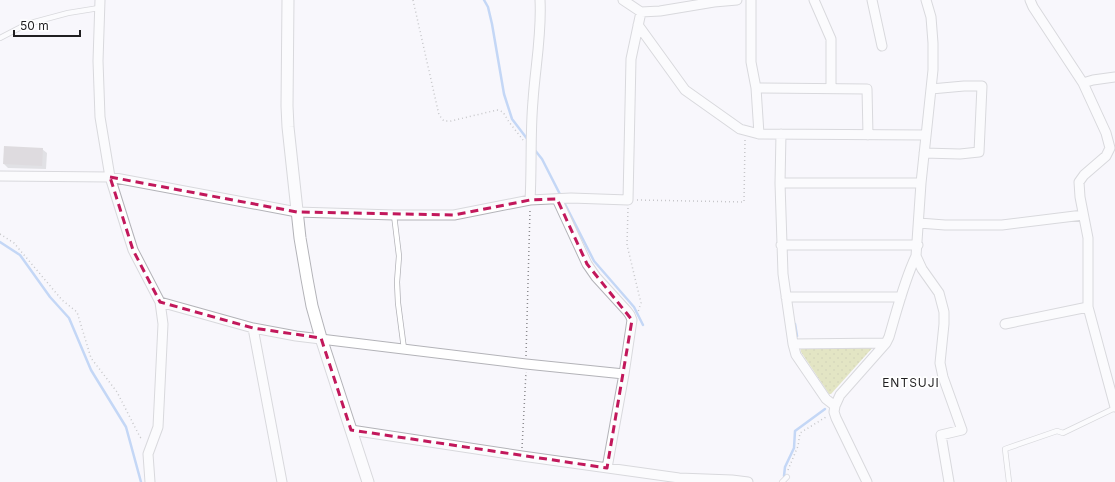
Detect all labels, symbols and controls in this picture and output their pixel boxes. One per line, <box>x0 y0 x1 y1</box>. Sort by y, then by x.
scale bar <box>14 12 80 38</box>
text: 50 m <box>20 18 49 33</box>
district label: ENTSUJI <box>882 375 940 390</box>

